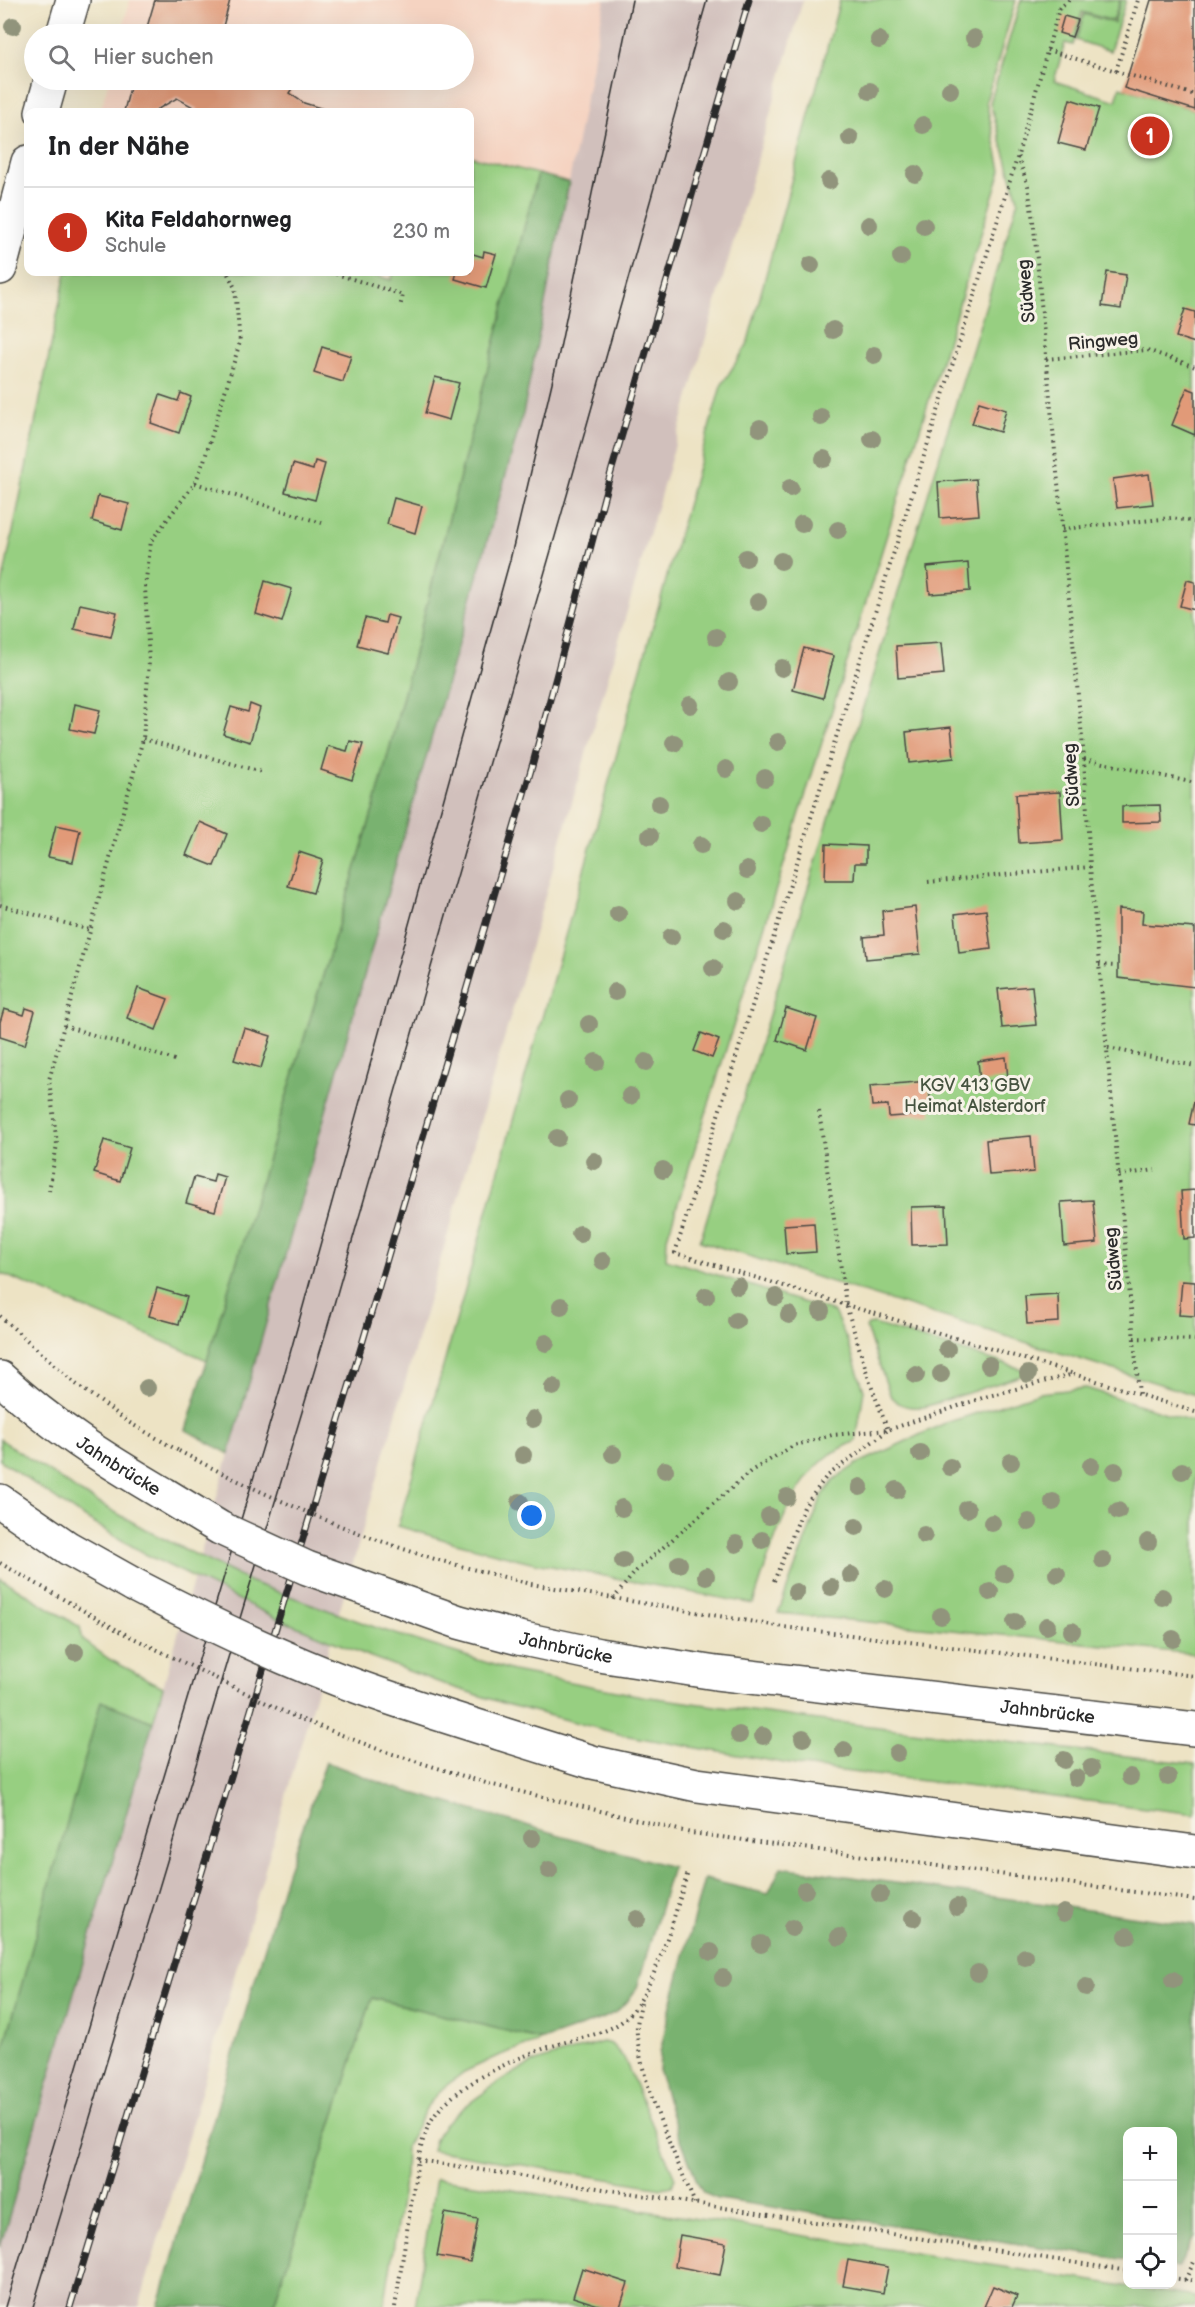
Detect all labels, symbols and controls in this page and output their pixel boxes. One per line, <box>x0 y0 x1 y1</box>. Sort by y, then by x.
search box <box>24 24 474 90</box>
icon: search <box>45 41 78 74</box>
text: Hier suchen <box>93 44 214 71</box>
pin: 1 <box>1130 114 1170 158</box>
text: In der Nähe <box>48 132 190 163</box>
text: Kita Feldahornweg <box>105 207 292 234</box>
text: 1 <box>63 220 72 244</box>
text: 230 m <box>393 220 450 244</box>
text: Schule <box>105 234 166 258</box>
street label: Südweg <box>1013 258 1040 324</box>
street label: Ringweg <box>1067 328 1139 355</box>
street label: Südweg <box>1059 742 1084 807</box>
park label: KGV 413 GBV Heimat Alsterdorf <box>904 1075 1046 1117</box>
street label: Südweg <box>1100 1226 1127 1292</box>
street label: Jahnbrücke <box>72 1432 164 1501</box>
your location <box>517 1501 546 1530</box>
street label: Jahnbrücke <box>517 1628 614 1668</box>
street label: Jahnbrücke <box>999 1696 1096 1728</box>
map controls <box>1123 2127 1177 2289</box>
button: + <box>1123 2127 1177 2181</box>
button: − <box>1123 2181 1177 2235</box>
button: locate <box>1123 2235 1177 2289</box>

